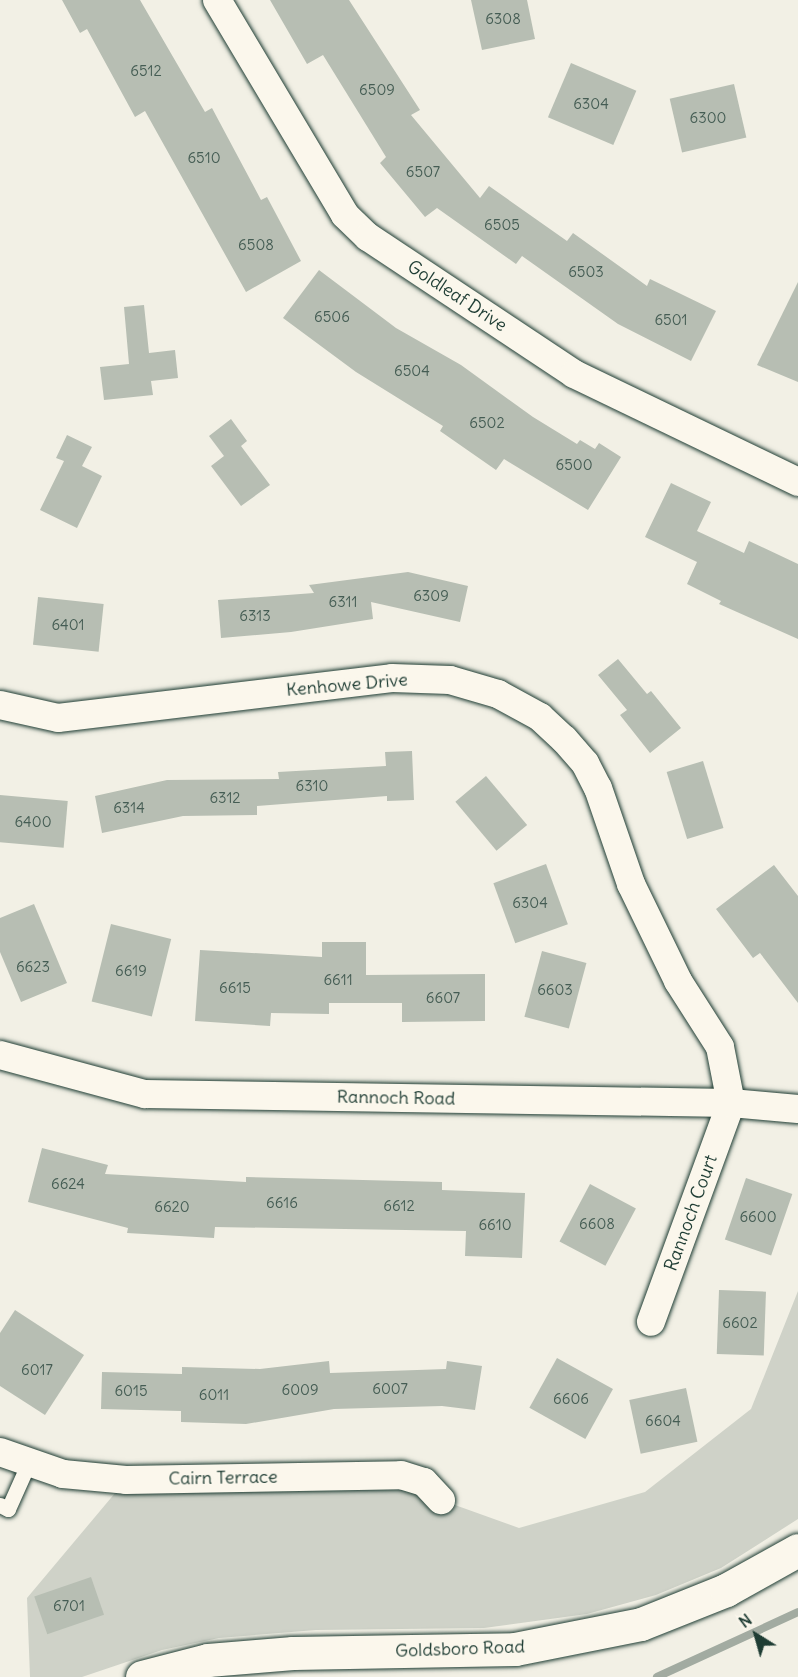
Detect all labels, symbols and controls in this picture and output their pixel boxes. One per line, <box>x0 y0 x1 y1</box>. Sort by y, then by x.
house number: 6308 <box>485 10 521 28</box>
house number: 6512 <box>130 62 162 80</box>
house number: 6509 <box>359 81 395 99</box>
house number: 6304 <box>573 95 609 113</box>
house number: 6300 <box>690 109 726 127</box>
house number: 6510 <box>187 149 221 167</box>
house number: 6507 <box>406 163 440 181</box>
house number: 6505 <box>484 216 520 234</box>
house number: 6508 <box>238 236 274 254</box>
street label: Goldleaf Drive <box>403 256 511 336</box>
house number: 6503 <box>568 263 604 281</box>
house number: 6506 <box>314 308 350 326</box>
house number: 6501 <box>654 311 688 329</box>
house number: 6504 <box>394 362 430 380</box>
house number: 6502 <box>469 414 505 432</box>
house number: 6500 <box>555 456 593 474</box>
house number: 6309 <box>413 587 449 605</box>
house number: 6311 <box>329 593 357 611</box>
house number: 6313 <box>239 607 271 625</box>
house number: 6401 <box>51 616 85 634</box>
street label: Kenhowe Drive <box>285 669 409 701</box>
house number: 6310 <box>296 777 328 795</box>
house number: 6312 <box>209 789 241 807</box>
house number: 6314 <box>113 799 145 817</box>
house number: 6400 <box>14 813 52 831</box>
house number: 6304 <box>512 894 548 912</box>
house number: 6623 <box>16 958 50 976</box>
house number: 6619 <box>115 962 147 980</box>
house number: 6611 <box>323 971 353 989</box>
house number: 6615 <box>219 979 251 997</box>
house number: 6603 <box>537 981 573 999</box>
house number: 6607 <box>426 989 460 1007</box>
street label: Rannoch Road <box>337 1086 455 1110</box>
street label: Rannoch Court <box>660 1152 722 1274</box>
house number: 6624 <box>51 1175 85 1193</box>
house number: 6616 <box>266 1194 298 1212</box>
house number: 6612 <box>383 1197 415 1215</box>
house number: 6620 <box>154 1198 190 1216</box>
house number: 6600 <box>739 1208 777 1226</box>
house number: 6608 <box>579 1215 615 1233</box>
house number: 6610 <box>478 1216 512 1234</box>
house number: 6602 <box>722 1314 758 1332</box>
house number: 6017 <box>21 1361 53 1379</box>
house number: 6007 <box>372 1380 408 1398</box>
house number: 6009 <box>281 1381 319 1399</box>
house number: 6015 <box>114 1382 148 1400</box>
house number: 6011 <box>199 1386 229 1404</box>
house number: 6606 <box>553 1390 589 1408</box>
house number: 6604 <box>645 1412 681 1430</box>
street label: Cairn Terrace <box>168 1466 278 1490</box>
house number: 6701 <box>53 1597 85 1615</box>
north arrow <box>726 1605 786 1665</box>
text: N <box>735 1609 756 1632</box>
street label: Goldsboro Road <box>395 1636 525 1662</box>

